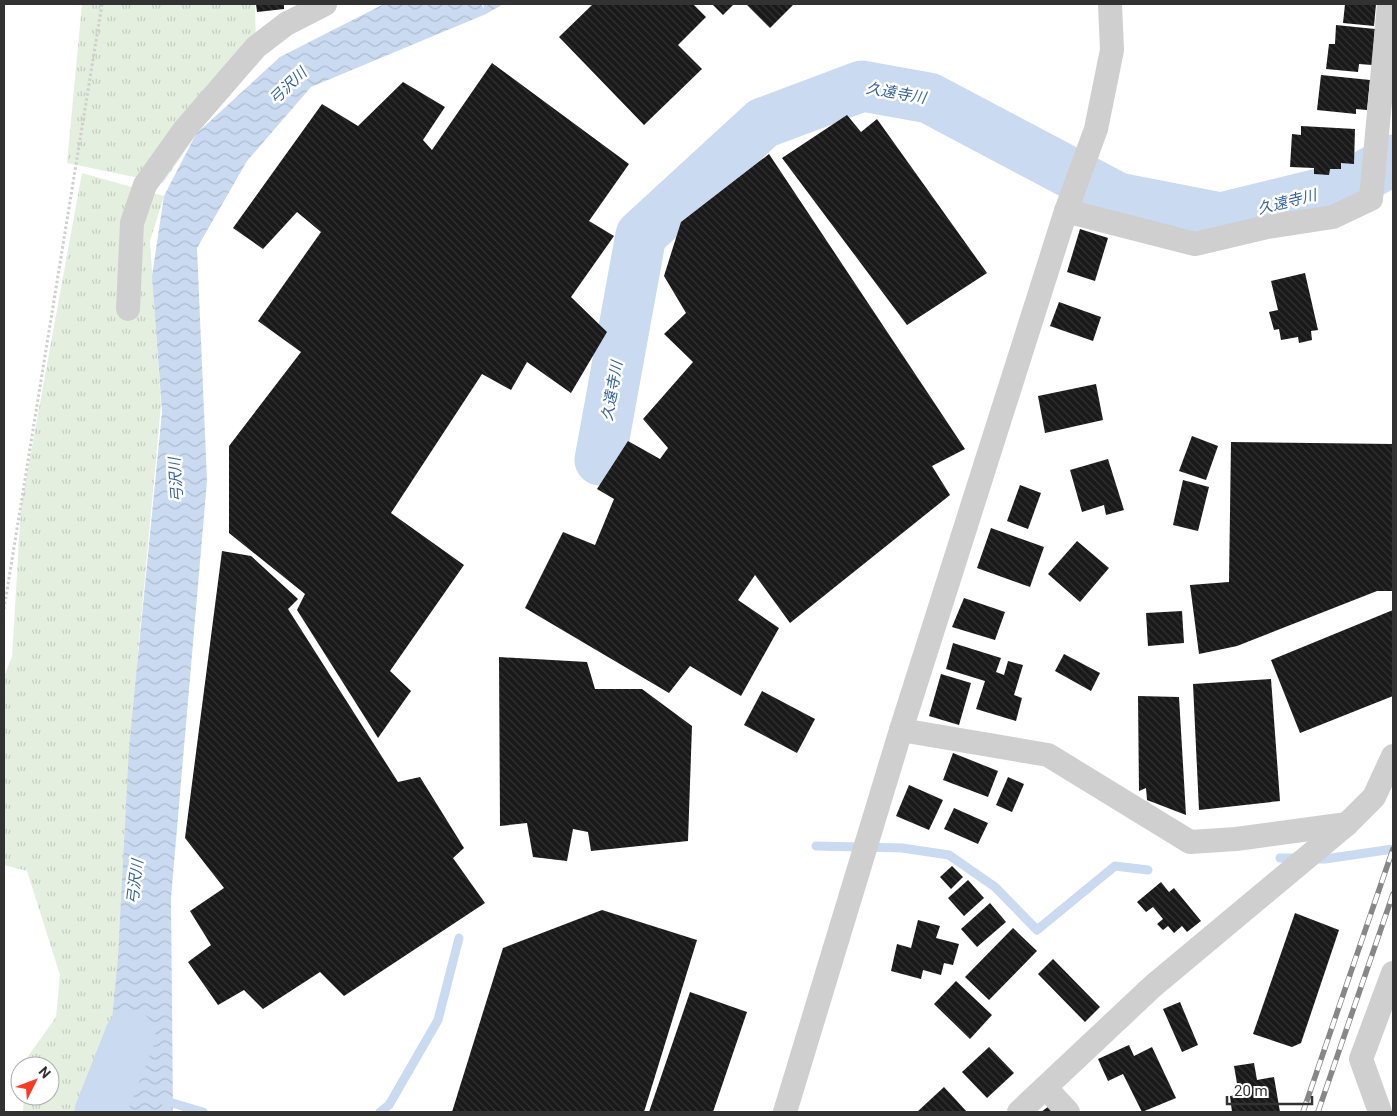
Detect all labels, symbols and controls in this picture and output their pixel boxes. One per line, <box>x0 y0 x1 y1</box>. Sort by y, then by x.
water label: 弓沢川 <box>266 63 312 108</box>
water label: 久遠寺川 <box>865 79 929 107</box>
water label: 久遠寺川 <box>1256 186 1320 218</box>
water label: 久遠寺川 <box>598 358 626 422</box>
water label: 弓沢川 <box>165 455 187 503</box>
water label: 弓沢川 <box>123 857 147 905</box>
north arrow <box>10 1056 60 1106</box>
text: N <box>35 1063 54 1081</box>
scale bar <box>1227 1074 1312 1106</box>
text: 20 m <box>1234 1082 1268 1100</box>

